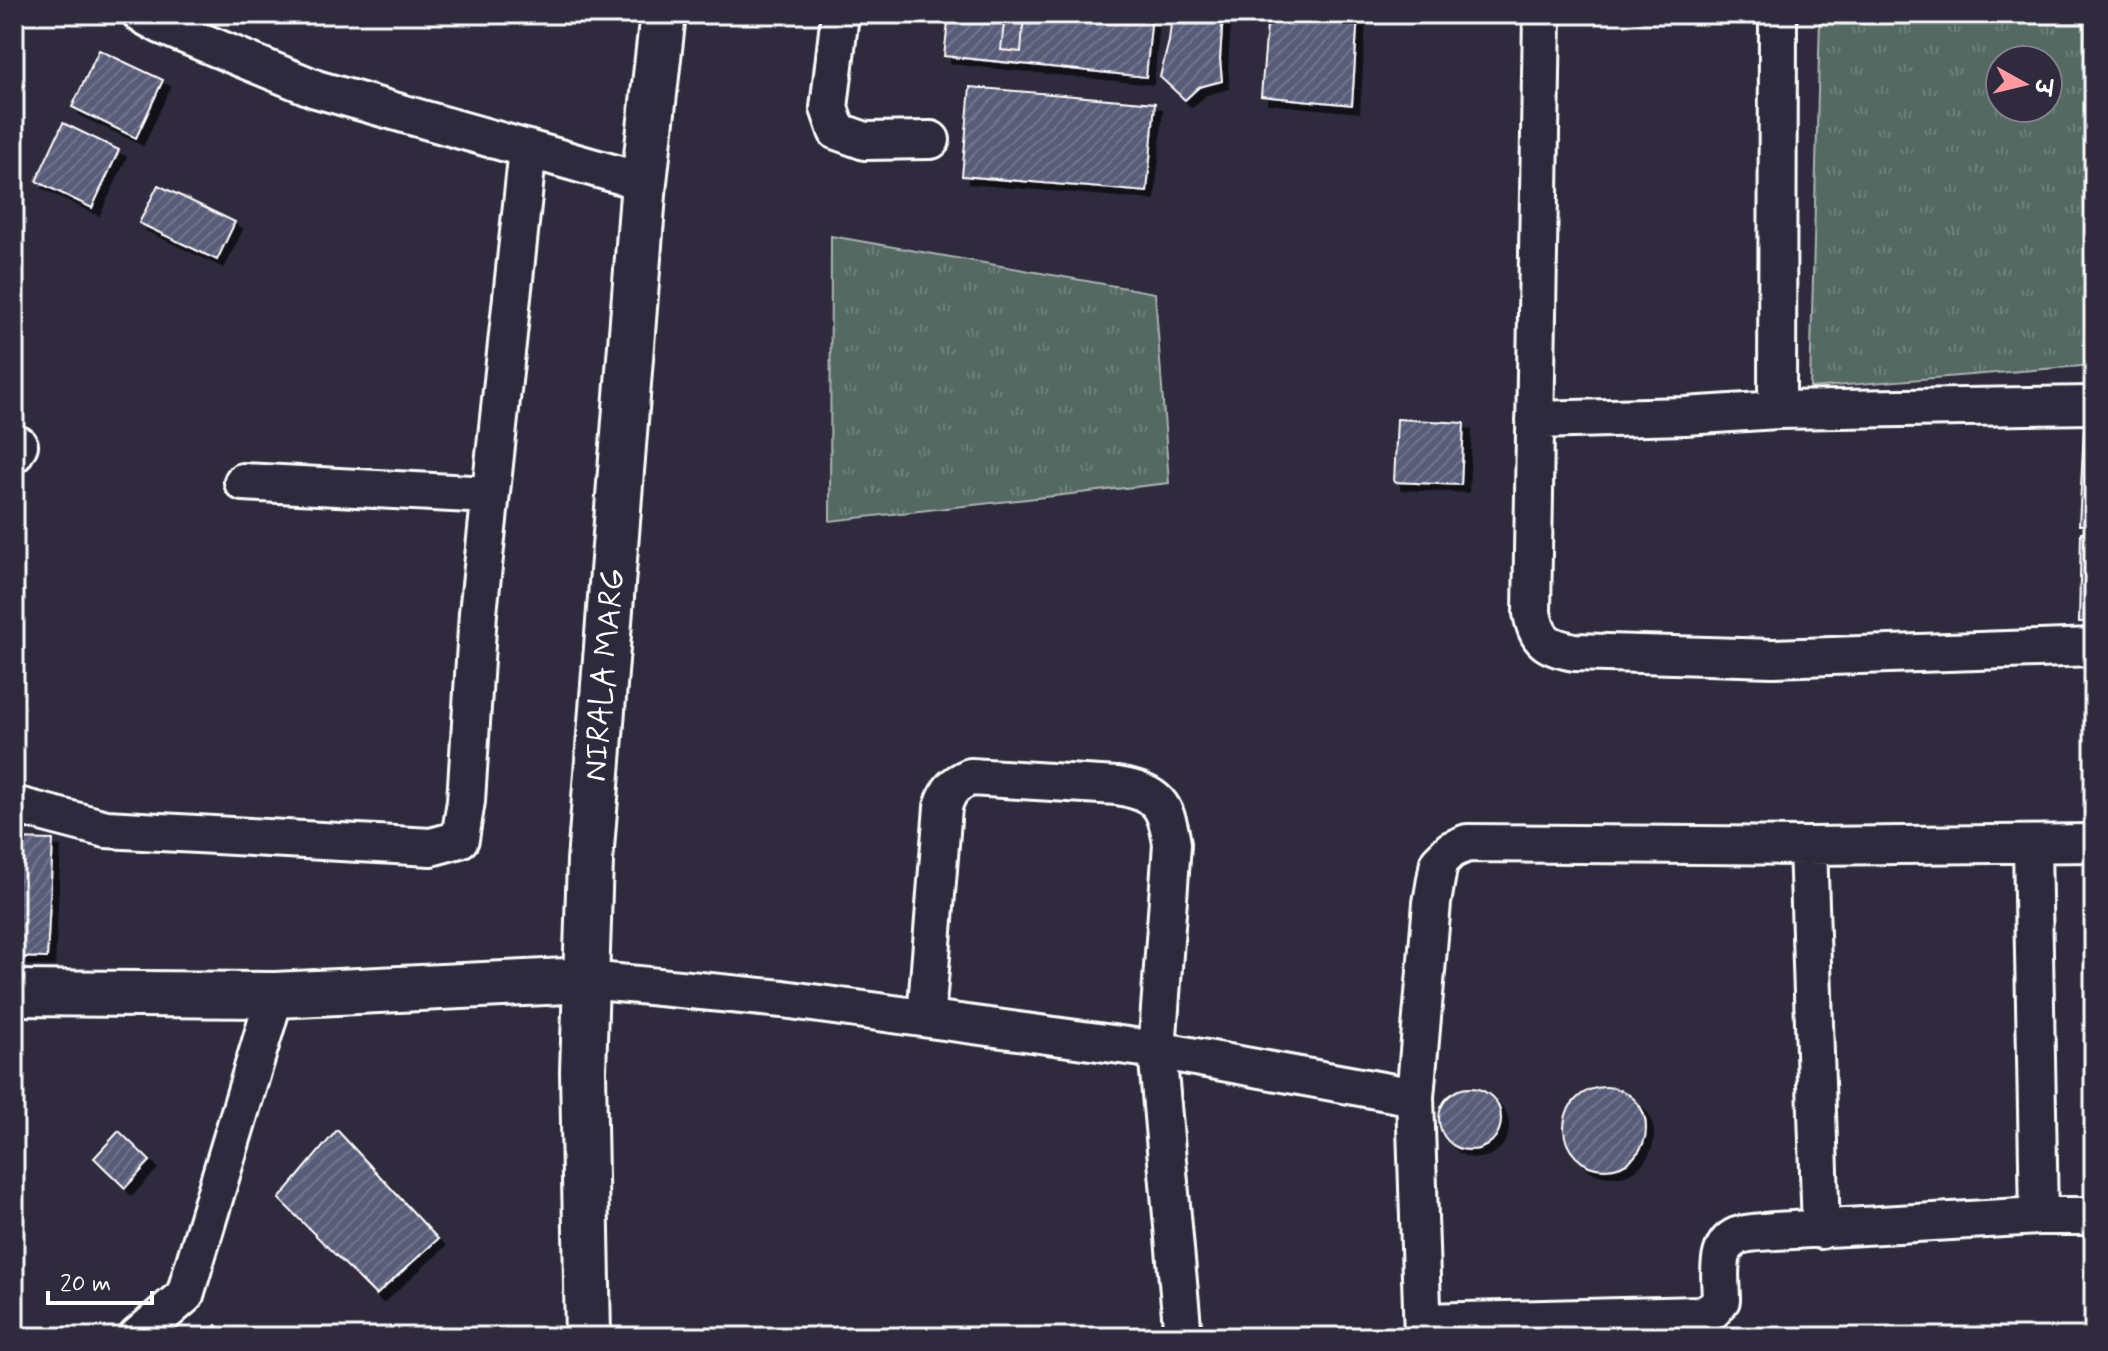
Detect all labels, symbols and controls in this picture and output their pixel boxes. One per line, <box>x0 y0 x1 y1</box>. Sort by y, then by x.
north arrow <box>1984 44 2064 124</box>
text: उ <box>2027 75 2057 98</box>
street label: NIRALA MARG <box>575 567 635 783</box>
scale bar <box>48 1255 152 1305</box>
text: 20 m <box>60 1269 111 1300</box>

